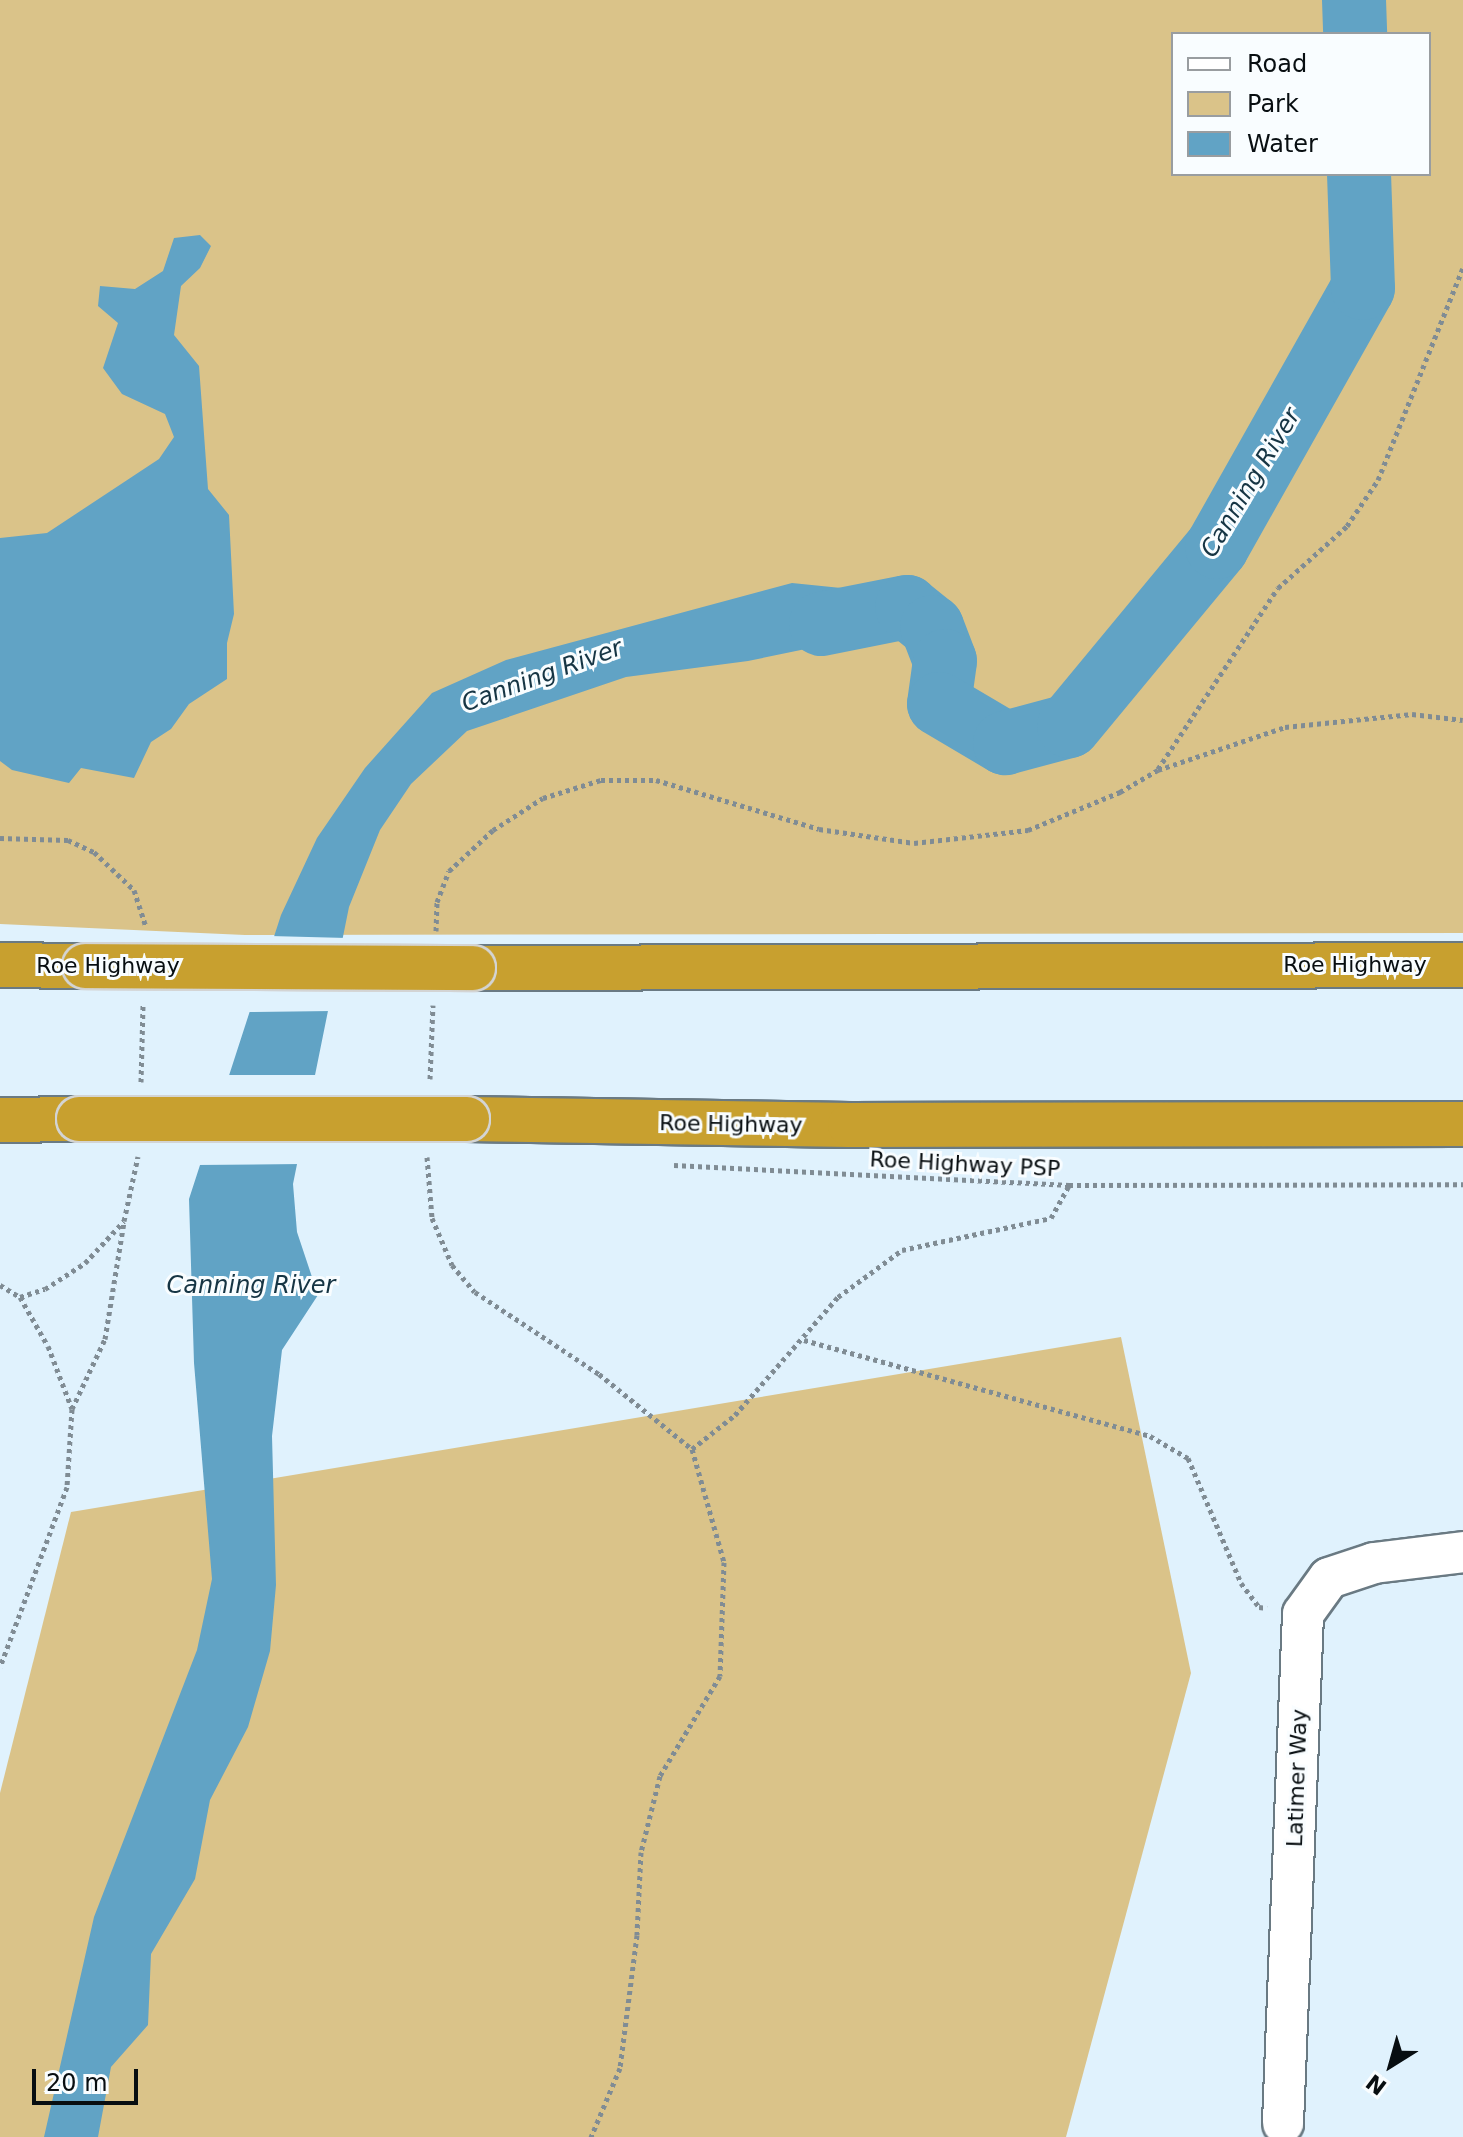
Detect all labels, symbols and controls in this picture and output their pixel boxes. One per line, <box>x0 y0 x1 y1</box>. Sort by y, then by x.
legend <box>1171 32 1431 176</box>
text: Road <box>1247 50 1307 78</box>
text: Park <box>1247 90 1299 118</box>
text: Water <box>1247 130 1318 158</box>
water label: Canning River <box>1195 403 1307 563</box>
water label: Canning River <box>458 634 626 718</box>
street label: Roe Highway <box>1283 952 1427 978</box>
street label: Roe Highway <box>36 953 180 979</box>
street label: Roe Highway <box>659 1110 803 1138</box>
street label: Roe Highway PSP <box>869 1146 1061 1182</box>
water label: Canning River <box>167 1272 335 1300</box>
street label: Latimer Way <box>1281 1708 1313 1848</box>
north arrow <box>1351 2025 1431 2105</box>
scale bar <box>36 2053 142 2103</box>
text: 20 m <box>46 2069 108 2097</box>
text: N <box>1361 2069 1391 2100</box>

